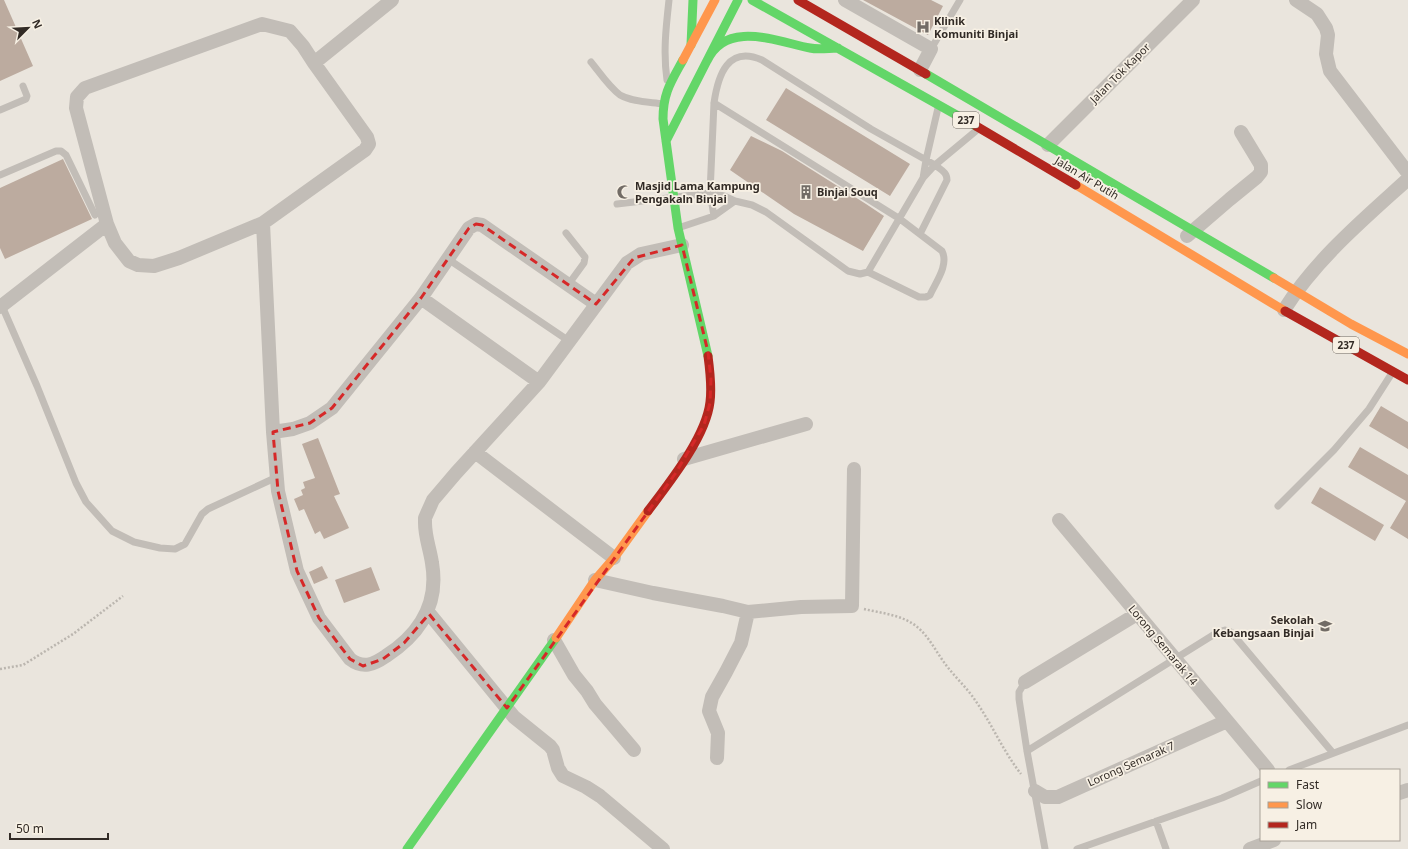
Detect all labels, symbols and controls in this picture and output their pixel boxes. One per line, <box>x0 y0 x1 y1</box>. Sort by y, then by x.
north arrow <box>8 8 48 48</box>
place label: Klinik Komuniti Binjai <box>934 13 1018 41</box>
text: N <box>29 17 46 31</box>
hospital icon: Klinik Komuniti Binjai <box>915 19 931 35</box>
street label: Jalan Tok Kapor <box>1086 39 1153 107</box>
road number: 237 <box>953 112 979 128</box>
street label: Jalan Air Putih <box>1052 152 1122 203</box>
place label: Masjid Lama Kampung Pengakaln Binjai <box>635 178 760 206</box>
mosque icon: Masjid Lama Kampung Pengakaln Binjai <box>616 184 632 200</box>
building icon: Binjai Souq <box>798 184 814 200</box>
place label: Binjai Souq <box>817 184 878 199</box>
road number: 237 <box>1333 337 1359 353</box>
street label: Lorong Semarak 14 <box>1125 601 1202 688</box>
place label: Sekolah Kebangsaan Binjai <box>1213 612 1314 640</box>
school or university icon: Sekolah Kebangsaan Binjai <box>1317 618 1333 634</box>
street label: Lorong Semarak 7 <box>1085 738 1177 790</box>
legend <box>1260 769 1400 841</box>
text: Fast <box>1296 776 1320 793</box>
text: Slow <box>1296 796 1323 813</box>
scale bar <box>10 815 108 841</box>
text: Jam <box>1295 816 1317 833</box>
text: 50 m <box>16 820 44 837</box>

